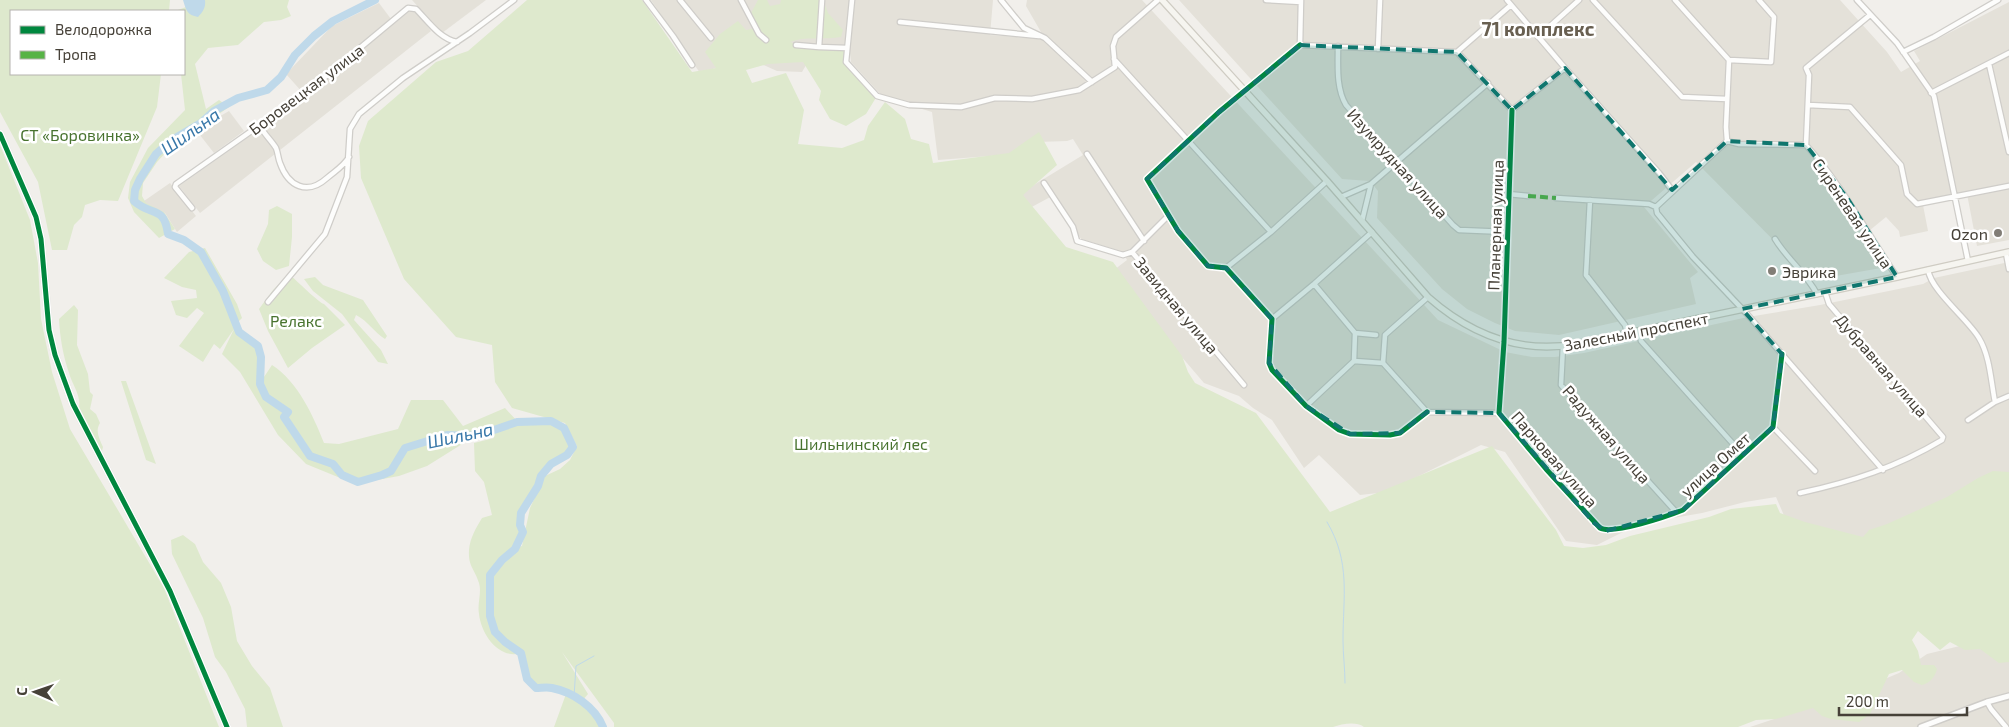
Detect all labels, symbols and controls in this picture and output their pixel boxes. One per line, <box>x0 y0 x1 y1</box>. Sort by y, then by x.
legend <box>10 10 185 75</box>
district label: 71 комплекс <box>1482 17 1595 40</box>
text: Велодорожка <box>55 20 152 38</box>
street label: Боровецкая улица <box>245 40 368 139</box>
text: Тропа <box>55 45 97 63</box>
water label: Шильна <box>156 103 224 159</box>
street label: Изумрудная улица <box>1343 104 1452 222</box>
park label: СТ «Боровинка» <box>20 125 140 144</box>
street label: Сиреневая улица <box>1808 154 1897 272</box>
street label: Планерная улица <box>1483 159 1508 291</box>
place label: Ozon <box>1951 224 1988 243</box>
marker: Ozon <box>1992 227 2004 239</box>
street label: Завидная улица <box>1130 253 1223 358</box>
place label: Эврика <box>1782 262 1836 281</box>
marker: Эврика <box>1766 265 1778 277</box>
street label: Залесный проспект <box>1562 308 1710 354</box>
street label: Дубравная улица <box>1831 309 1932 421</box>
park label: Релакс <box>270 311 322 330</box>
street label: Радужная улица <box>1558 381 1655 488</box>
street label: Парковая улица <box>1507 407 1602 512</box>
water label: Шильна <box>425 417 495 453</box>
street label: улица Омет <box>1676 428 1754 501</box>
park label: Шильнинский лес <box>794 434 928 453</box>
north arrow <box>10 667 60 717</box>
scale bar <box>1839 684 1966 716</box>
text: С <box>13 687 30 696</box>
text: 200 m <box>1846 692 1889 710</box>

